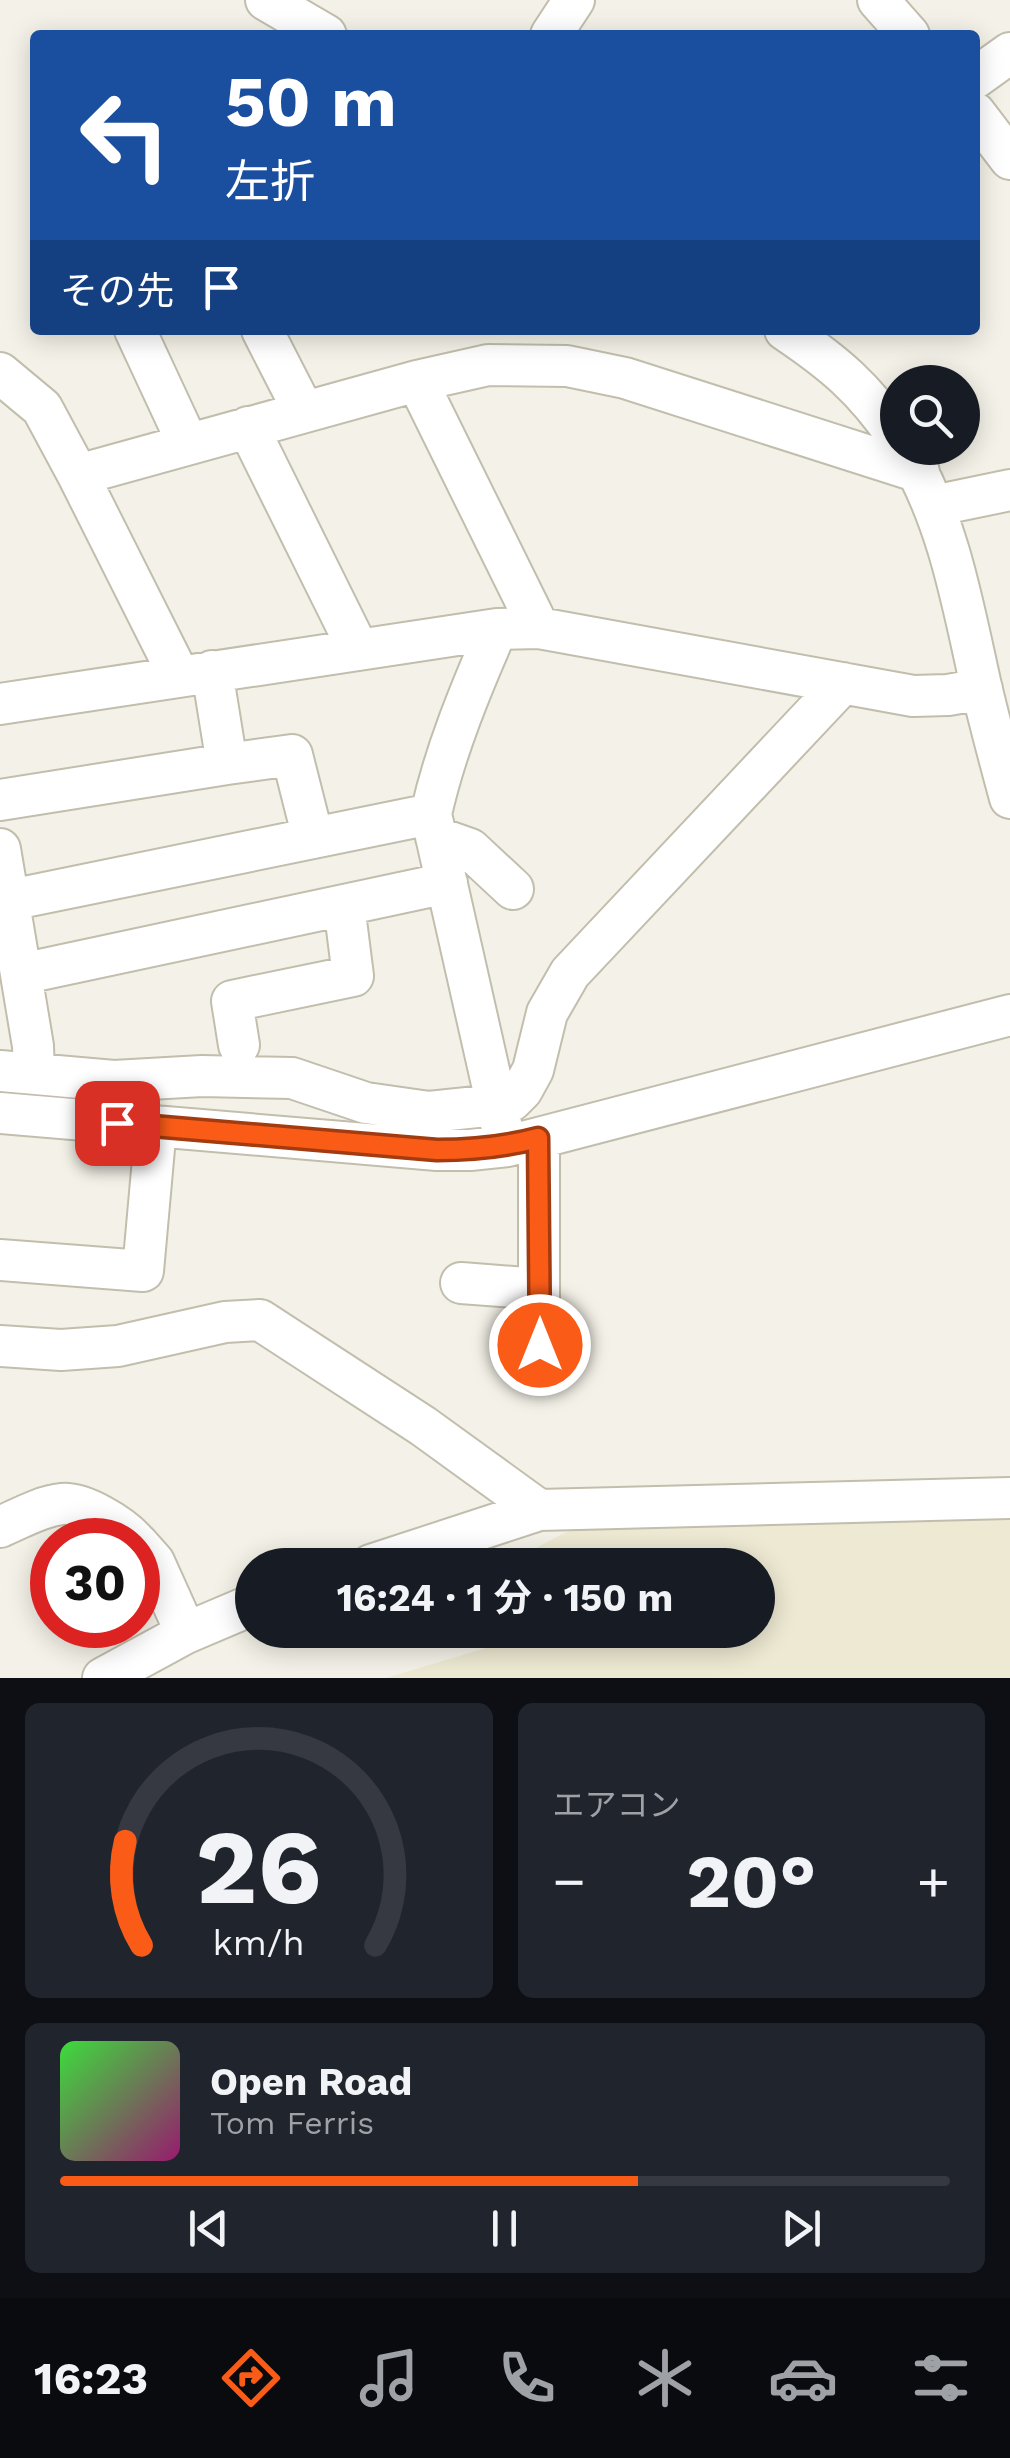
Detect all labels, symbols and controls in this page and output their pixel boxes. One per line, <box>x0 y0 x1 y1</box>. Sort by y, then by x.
text: 50 m <box>225 61 397 143</box>
icon: left <box>60 70 190 200</box>
text: 左折 <box>225 155 315 208</box>
icon: arrive <box>194 260 249 315</box>
text: その先 <box>60 269 174 313</box>
map controls <box>880 365 980 465</box>
button: search <box>880 365 980 465</box>
pin <box>75 1081 160 1166</box>
icon: arrive <box>90 1096 145 1151</box>
position arrow <box>488 1293 592 1397</box>
speed limit sign: 30 <box>30 1518 160 1648</box>
text: 16:24 · 1 分 · 150 m <box>337 1576 673 1620</box>
text: エアコン <box>553 1786 681 1824</box>
text: 26 <box>196 1806 322 1928</box>
text: 20° <box>686 1837 816 1925</box>
text: − <box>553 1849 586 1913</box>
text: + <box>917 1849 950 1913</box>
text: km/h <box>213 1922 305 1964</box>
text: Open Road <box>210 2060 412 2104</box>
text: Tom Ferris <box>210 2104 374 2142</box>
icon: previous <box>181 2201 236 2256</box>
icon: pause <box>477 2201 532 2256</box>
icon: next <box>774 2201 829 2256</box>
icon: directions <box>216 2343 286 2413</box>
icon: music <box>354 2343 424 2413</box>
icon: phone <box>492 2343 562 2413</box>
icon: climate <box>630 2343 700 2413</box>
icon: car <box>768 2343 838 2413</box>
icon: filters <box>906 2343 976 2413</box>
text: 16:23 <box>34 2352 148 2405</box>

